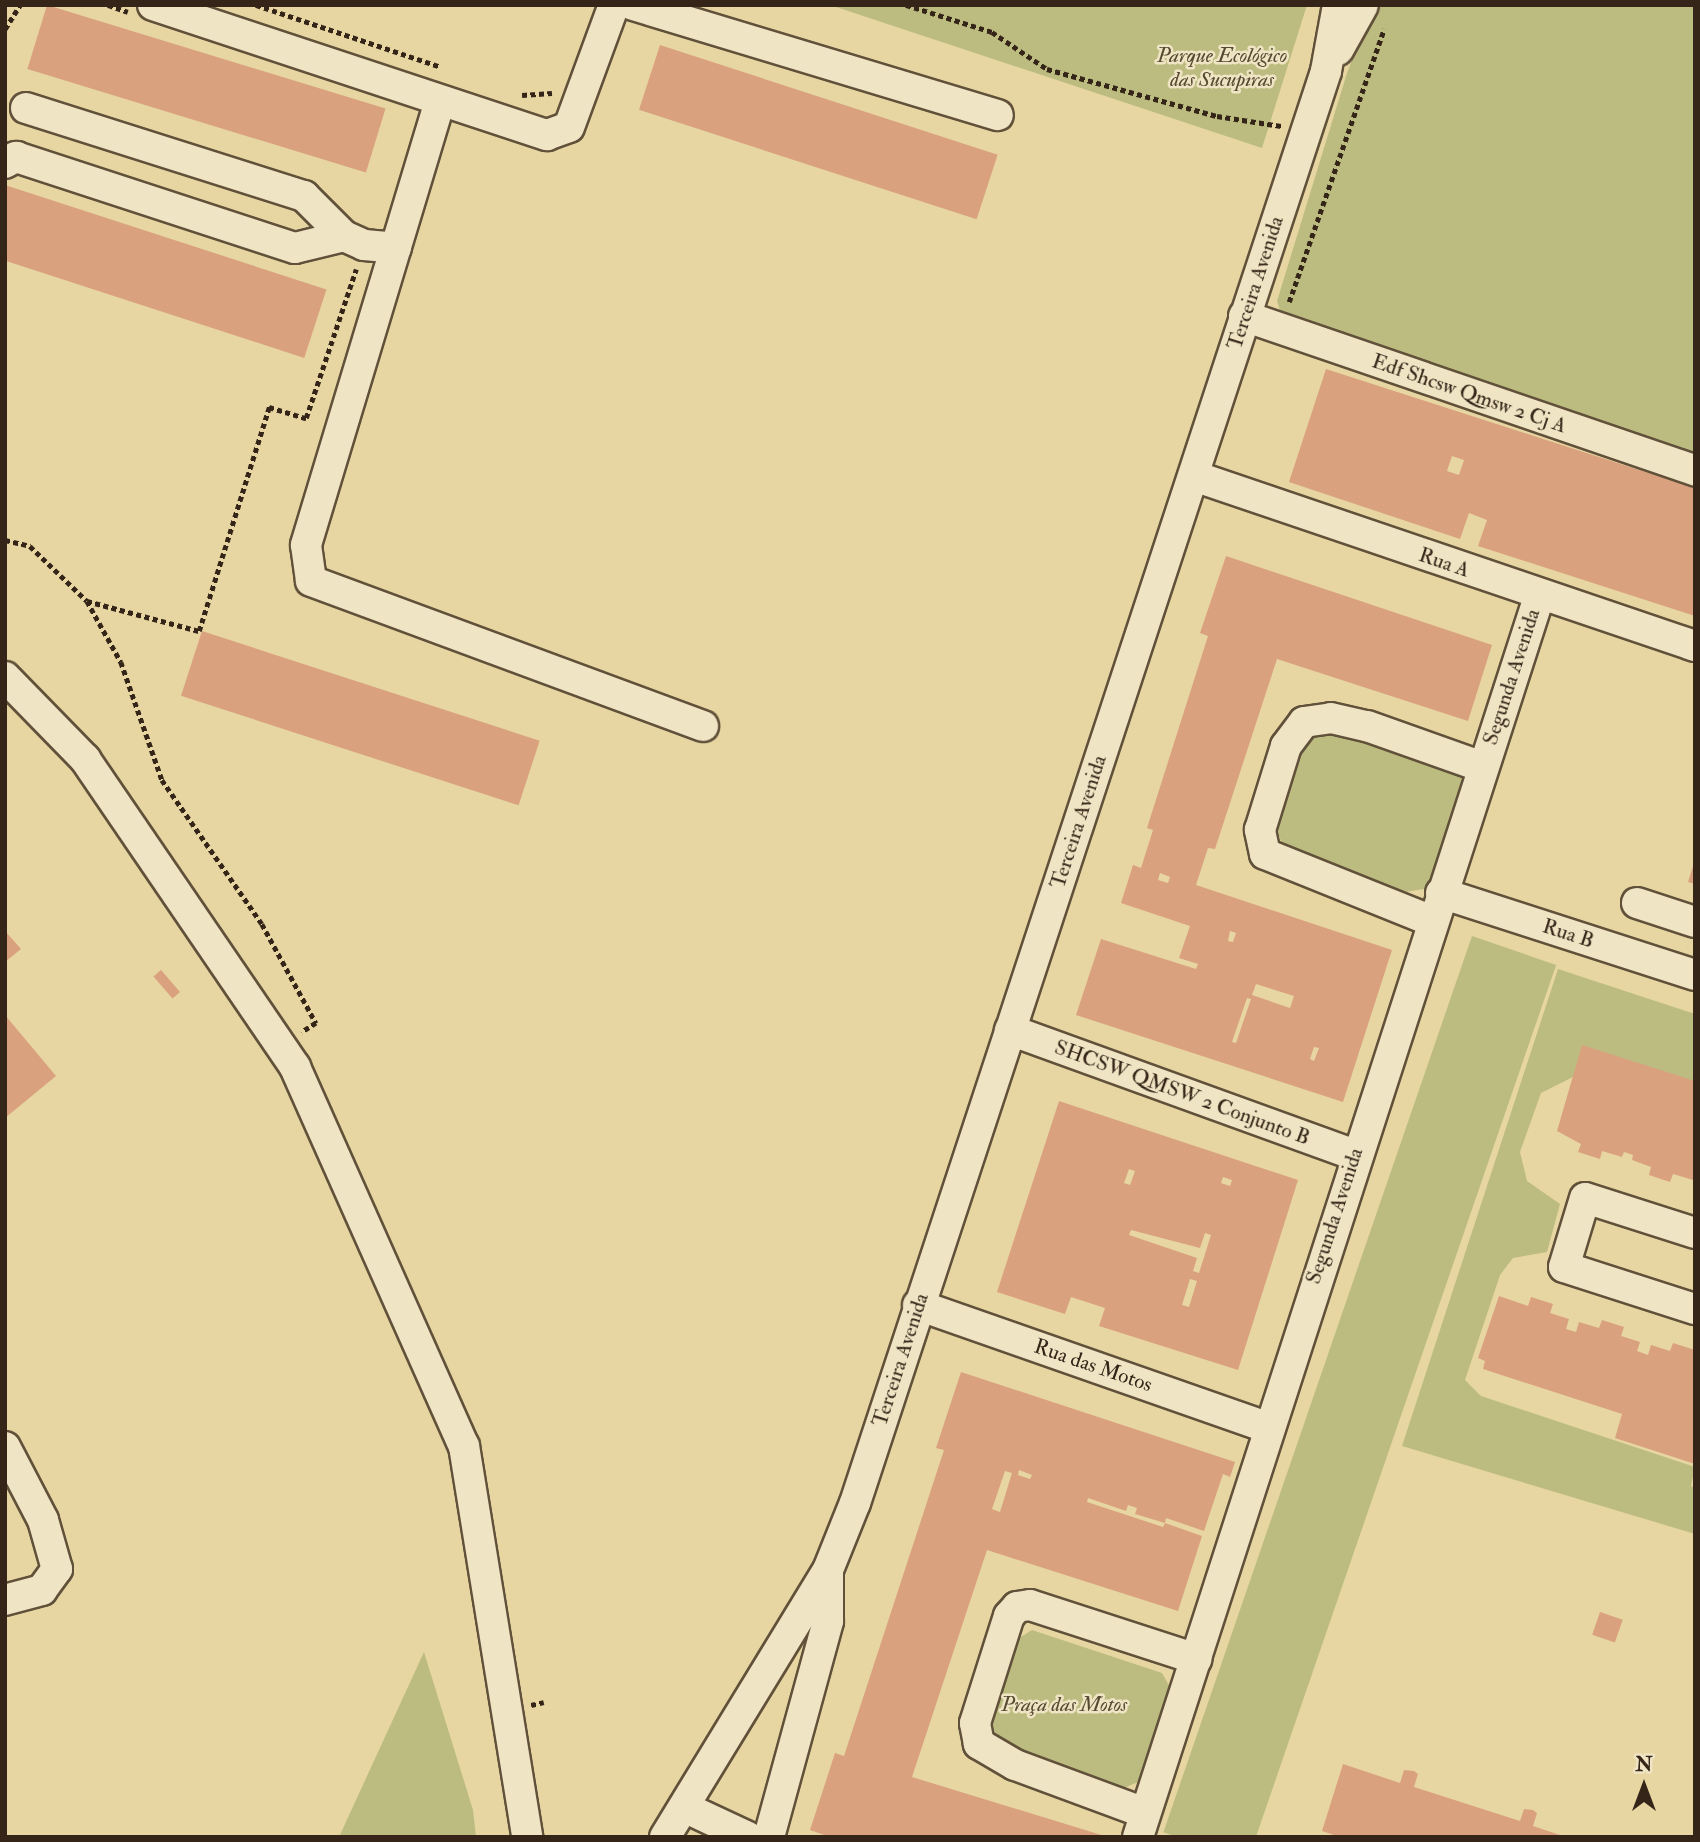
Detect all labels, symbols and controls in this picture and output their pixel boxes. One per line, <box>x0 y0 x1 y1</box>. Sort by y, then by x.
park label: Parque Ecológico das Sucupiras <box>1157 43 1287 93</box>
street label: Terceira Avenida <box>1223 213 1289 353</box>
street label: Edf Shcsw Qmsw 2 Cj A <box>1368 349 1570 439</box>
street label: Rua A <box>1415 543 1473 583</box>
street label: Segunda Avenida <box>1478 606 1546 748</box>
street label: Terceira Avenida <box>1046 752 1112 892</box>
street label: Rua B <box>1539 914 1597 954</box>
street label: SHCSW QMSW 2 Conjunto B <box>1051 1035 1313 1151</box>
street label: Segunda Avenida <box>1301 1145 1369 1287</box>
street label: Terceira Avenida <box>868 1290 934 1430</box>
street label: Rua das Motos <box>1031 1334 1155 1398</box>
park label: Praça das Motos <box>1001 1692 1127 1718</box>
north arrow <box>1609 1751 1679 1821</box>
text: N <box>1635 1753 1653 1777</box>

